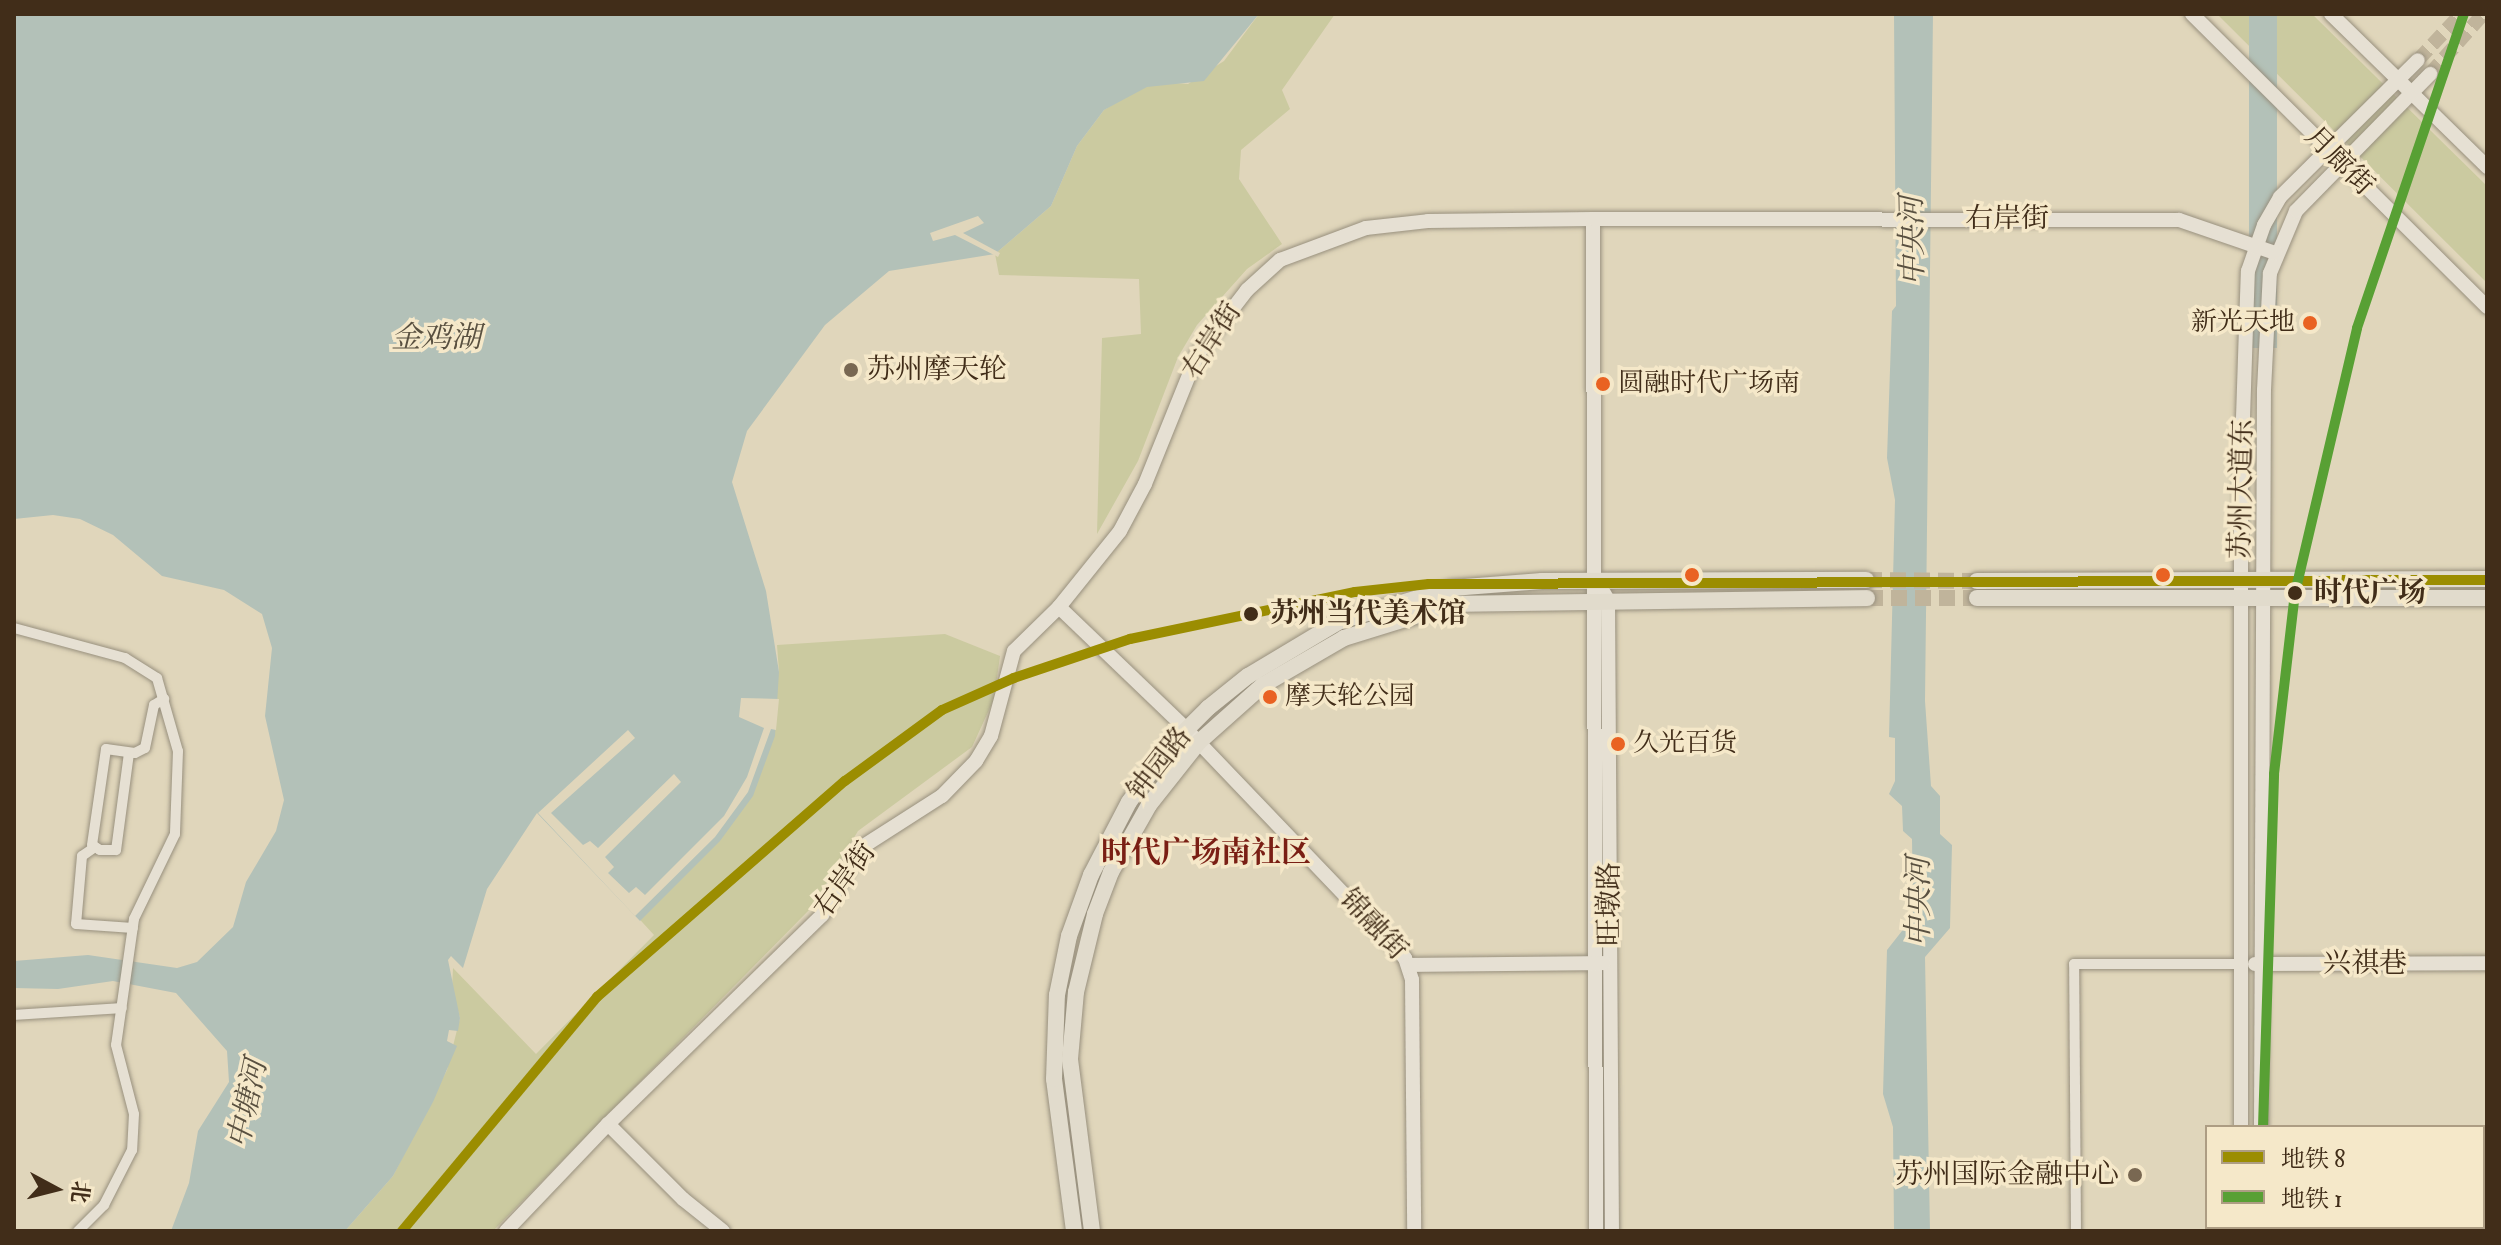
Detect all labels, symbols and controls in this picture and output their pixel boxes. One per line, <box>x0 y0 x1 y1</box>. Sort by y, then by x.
street label: 月廊街 <box>2297 119 2381 203</box>
water label: 中央河 <box>1894 196 1932 286</box>
street label: 右岸街 <box>1965 202 2049 236</box>
street label: 右岸街 <box>1175 297 1249 385</box>
place label: 新光天地 <box>2191 307 2295 339</box>
marker: 新光天地 <box>2302 315 2318 331</box>
water label: 金鸡湖 <box>391 320 481 356</box>
place label: 苏州摩天轮 <box>867 353 1007 387</box>
marker: 苏州摩天轮 <box>842 361 860 379</box>
place label: 圆融时代广场南 <box>1618 368 1800 400</box>
marker: 圆融时代广场南 <box>1595 376 1611 392</box>
street label: 苏州大道东 <box>2224 419 2260 559</box>
unlabelled marker <box>1684 567 1700 583</box>
unlabelled marker <box>2155 567 2171 583</box>
place label: 时代广场 <box>2314 576 2426 610</box>
marker: 时代广场 <box>2283 581 2307 605</box>
place label: 苏州当代美术馆 <box>1270 597 1466 631</box>
marker: 苏州当代美术馆 <box>1239 602 1263 626</box>
place label: 摩天轮公园 <box>1285 681 1415 713</box>
marker: 摩天轮公园 <box>1262 689 1278 705</box>
street label: 钟园路 <box>1121 721 1199 807</box>
place label: 久光百货 <box>1633 728 1737 760</box>
marker: 久光百货 <box>1610 736 1626 752</box>
district label: 时代广场南社区 <box>1101 835 1311 871</box>
street label: 右岸街 <box>807 836 883 924</box>
water label: 中央河 <box>1901 857 1937 947</box>
street label: 旺墩路 <box>1593 862 1627 946</box>
street label: 锦融街 <box>1332 883 1414 967</box>
street label: 兴祺巷 <box>2323 947 2407 981</box>
water label: 中塘河 <box>221 1056 275 1152</box>
legend <box>2205 1125 2485 1229</box>
text: 地铁 8 <box>2281 1144 2345 1175</box>
north arrow <box>16 1149 96 1229</box>
place label: 苏州国际金融中心 <box>1895 1158 2119 1192</box>
marker: 苏州国际金融中心 <box>2126 1166 2144 1184</box>
text: 北 <box>65 1179 95 1205</box>
text: 地铁 1 <box>2281 1184 2343 1215</box>

